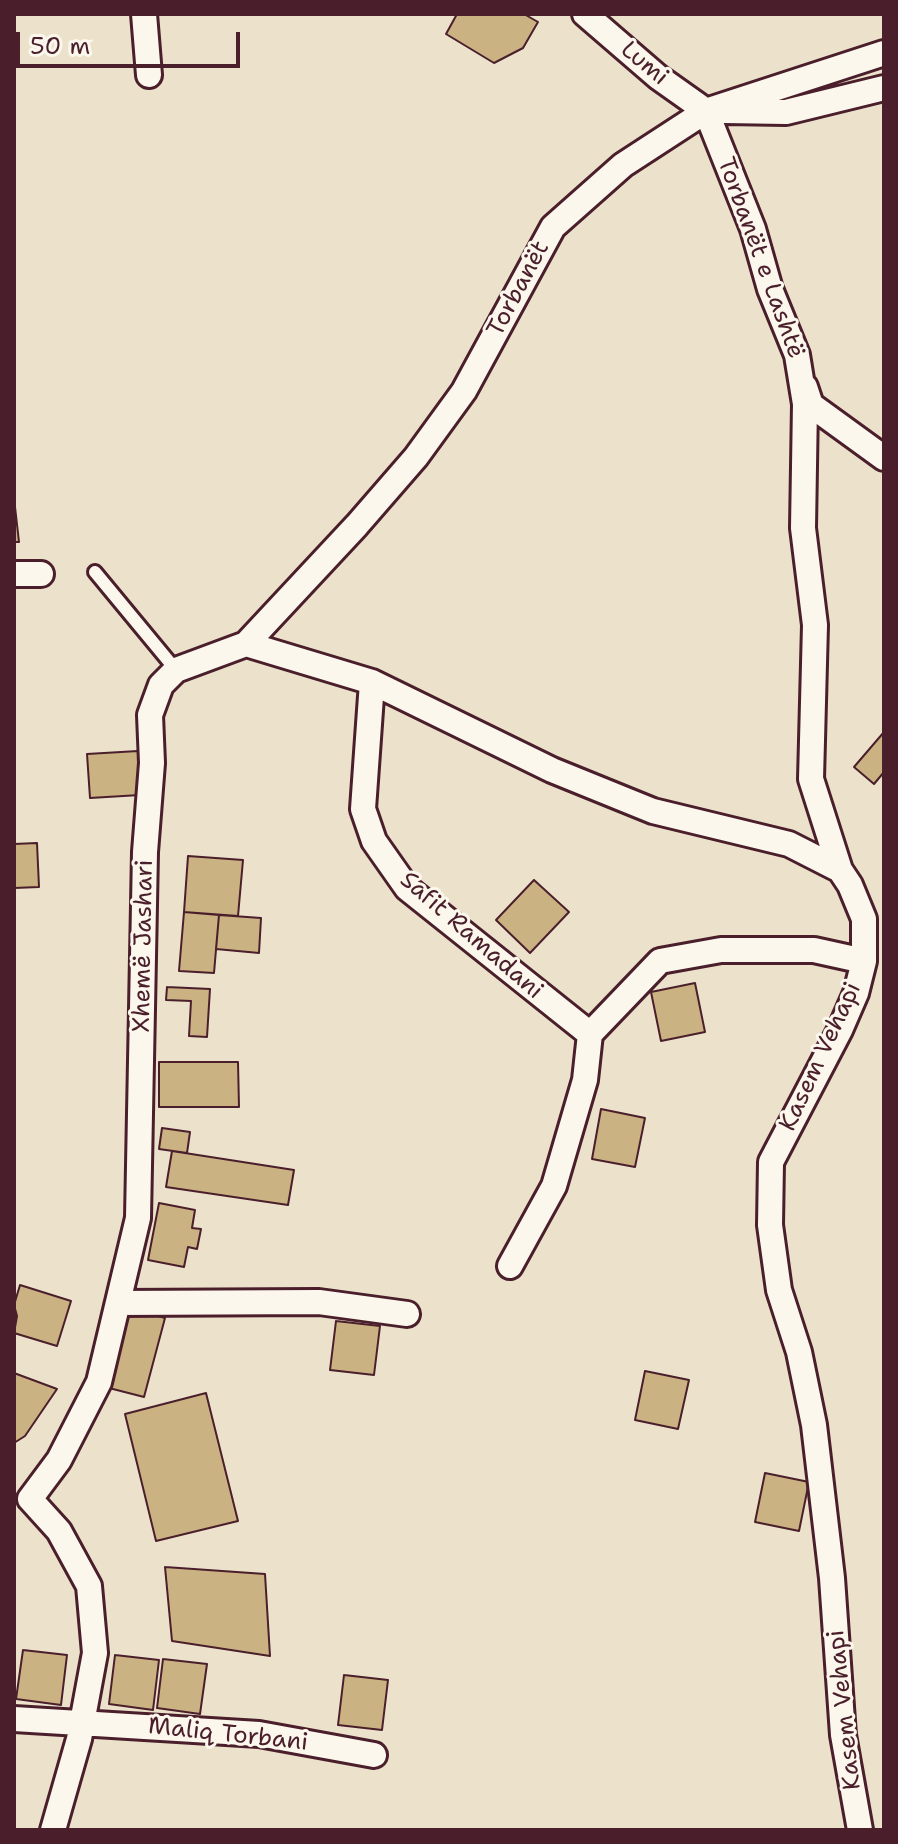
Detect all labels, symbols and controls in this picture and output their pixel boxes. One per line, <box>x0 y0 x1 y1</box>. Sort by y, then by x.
scale bar <box>20 16 244 66</box>
text: 50 m <box>30 30 90 62</box>
street label: Lumi <box>614 36 674 92</box>
street label: Torbanët e Lashtë <box>710 154 810 362</box>
street label: Torbanët <box>482 236 556 342</box>
street label: Xhemë Jashari <box>128 859 160 1033</box>
street label: Safit Ramadani <box>394 866 548 1006</box>
street label: Kasem Vehapi <box>774 978 868 1136</box>
street label: Kasem Vehapi <box>822 1628 868 1792</box>
street label: Maliq Torbani <box>147 1712 309 1758</box>

